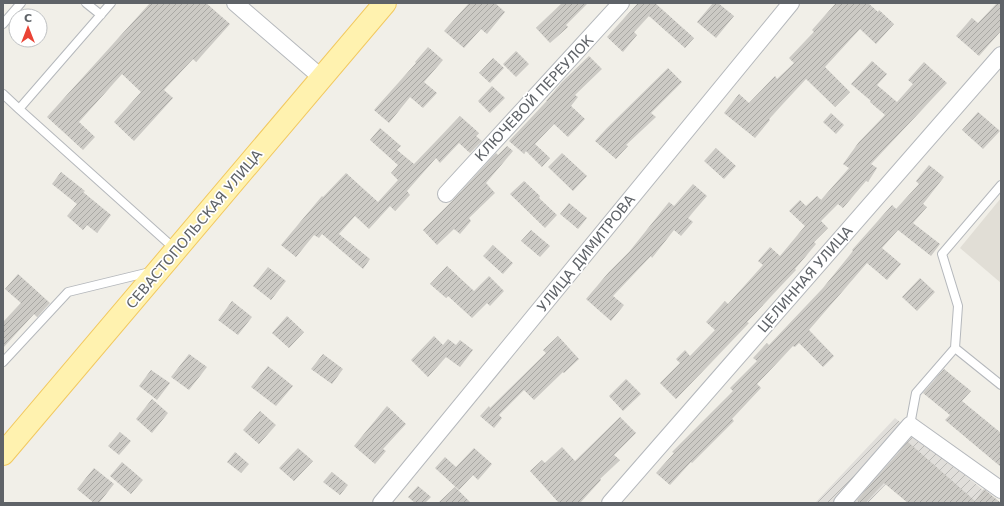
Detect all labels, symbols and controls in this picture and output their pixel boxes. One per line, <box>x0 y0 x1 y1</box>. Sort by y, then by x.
north arrow <box>8 8 48 48</box>
text: С <box>24 12 32 25</box>
street label: КЛЮЧЕВОЙ ПЕРЕУЛОК <box>471 31 597 164</box>
street label: СЕВАСТОПОЛЬСКАЯ УЛИЦА <box>123 146 265 312</box>
street label: УЛИЦА ДИМИТРОВА <box>534 191 638 315</box>
street label: ЦЕЛИННАЯ УЛИЦА <box>755 222 856 335</box>

